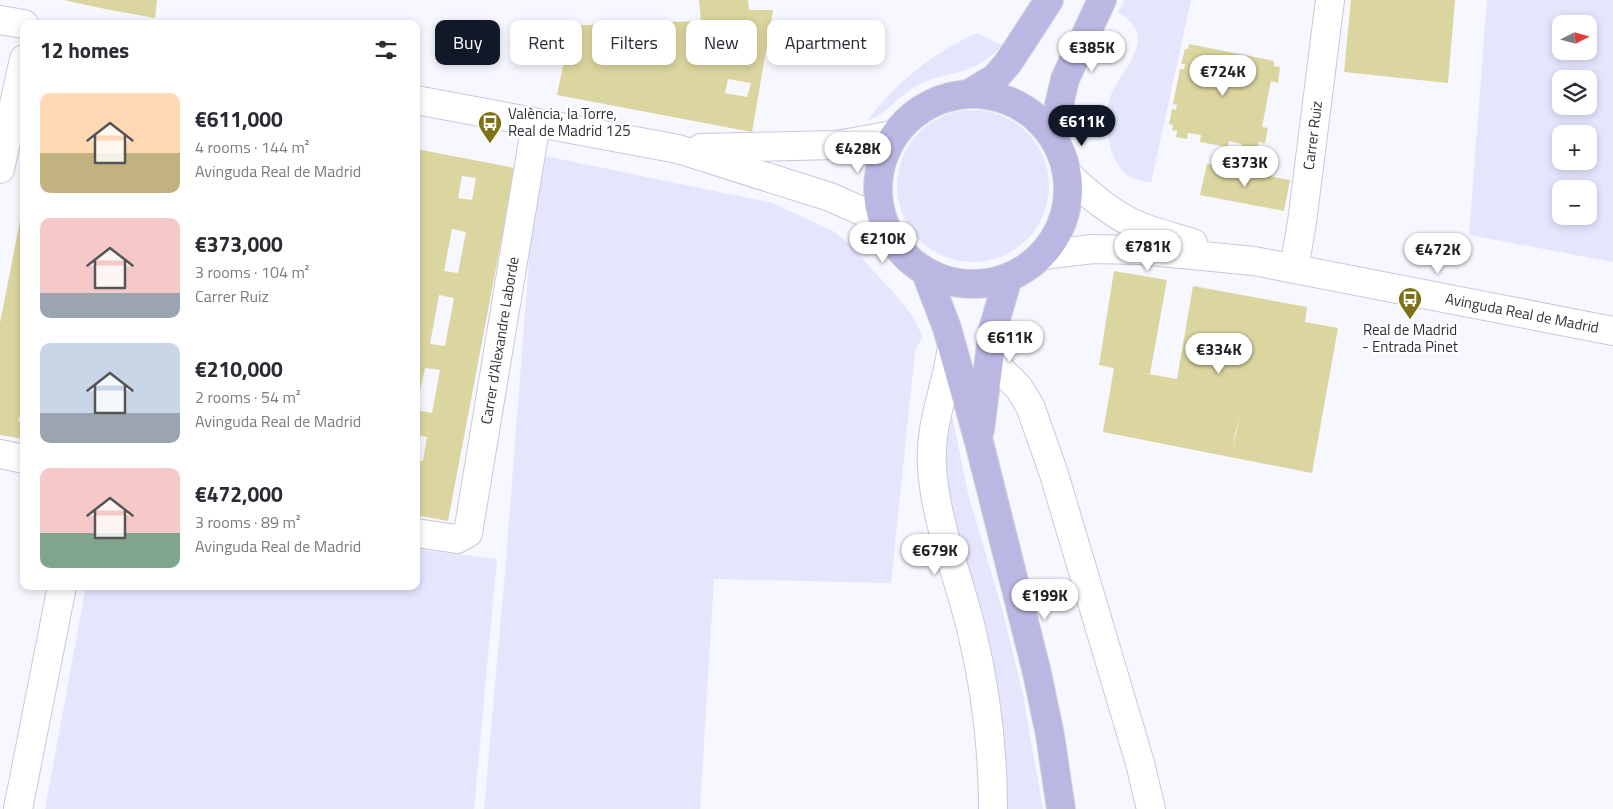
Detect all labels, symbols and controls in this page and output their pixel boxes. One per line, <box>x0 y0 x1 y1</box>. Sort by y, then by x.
north arrow <box>1552 15 1598 60</box>
map controls <box>1552 15 1597 225</box>
chip: Buy <box>435 20 500 65</box>
chip: Rent <box>510 20 582 65</box>
chip: Filters <box>592 20 676 65</box>
chip: New <box>686 20 757 65</box>
chip: Apartment <box>767 20 885 65</box>
pin: €385K <box>1057 30 1127 73</box>
text: 12 homes <box>40 34 129 66</box>
text: €385K <box>1069 35 1115 59</box>
icon: filters <box>372 36 400 64</box>
pin: €724K <box>1188 54 1258 97</box>
text: €724K <box>1200 59 1246 83</box>
button: layers <box>1552 70 1597 115</box>
street label: Carrer Ruiz <box>1297 99 1328 171</box>
place label: València, la Torre, Real de Madrid 125 <box>508 102 631 142</box>
text: €611,000 <box>195 103 283 135</box>
pin: €611K <box>1047 104 1117 147</box>
text: €611K <box>1059 109 1105 133</box>
bus stop icon: València, la Torre, Real de Madrid 125 <box>477 110 503 144</box>
icon: home <box>80 113 140 173</box>
button: + <box>1552 125 1597 170</box>
pin: €428K <box>823 132 893 174</box>
text: 4 rooms · 144 m² <box>195 135 309 159</box>
text: €428K <box>835 136 881 160</box>
pin: €373K <box>1210 146 1280 188</box>
text: €373K <box>1222 150 1268 174</box>
text: Avinguda Real de Madrid <box>195 159 361 183</box>
button: − <box>1552 180 1597 225</box>
pin: €210K <box>848 222 918 264</box>
text: €210K <box>860 226 906 250</box>
text: €373,000 <box>195 228 283 260</box>
pin: €781K <box>1113 230 1183 272</box>
pin: €472K <box>1403 232 1473 275</box>
text: €781K <box>1125 234 1171 258</box>
text: €472K <box>1415 237 1461 261</box>
icon: home <box>80 238 140 298</box>
street label: Carrer d'Alexandre Laborde <box>474 255 525 426</box>
text: 3 rooms · 104 m² <box>195 260 309 284</box>
text: Carrer Ruiz <box>195 284 269 308</box>
bus stop icon: Real de Madrid - Entrada Pinet <box>1397 286 1423 320</box>
street label: Avinguda Real de Madrid <box>1443 287 1601 339</box>
place label: Real de Madrid - Entrada Pinet <box>1362 318 1459 358</box>
pin: €611K <box>975 320 1045 363</box>
text: €611K <box>987 325 1033 349</box>
pin: €334K <box>1184 332 1254 375</box>
text: €334K <box>1196 337 1242 361</box>
text: €210,000 <box>195 353 283 385</box>
icon: home <box>80 363 140 423</box>
text: 2 rooms · 54 m² <box>195 385 300 409</box>
text: Avinguda Real de Madrid <box>195 409 361 433</box>
text: €472,000 <box>195 478 283 510</box>
icon: home <box>80 488 140 548</box>
text: 3 rooms · 89 m² <box>195 510 300 534</box>
text: Avinguda Real de Madrid <box>195 534 361 558</box>
pin: €679K <box>900 534 970 576</box>
text: €679K <box>912 538 958 562</box>
pin: €199K <box>1010 578 1080 621</box>
text: €199K <box>1022 583 1068 607</box>

